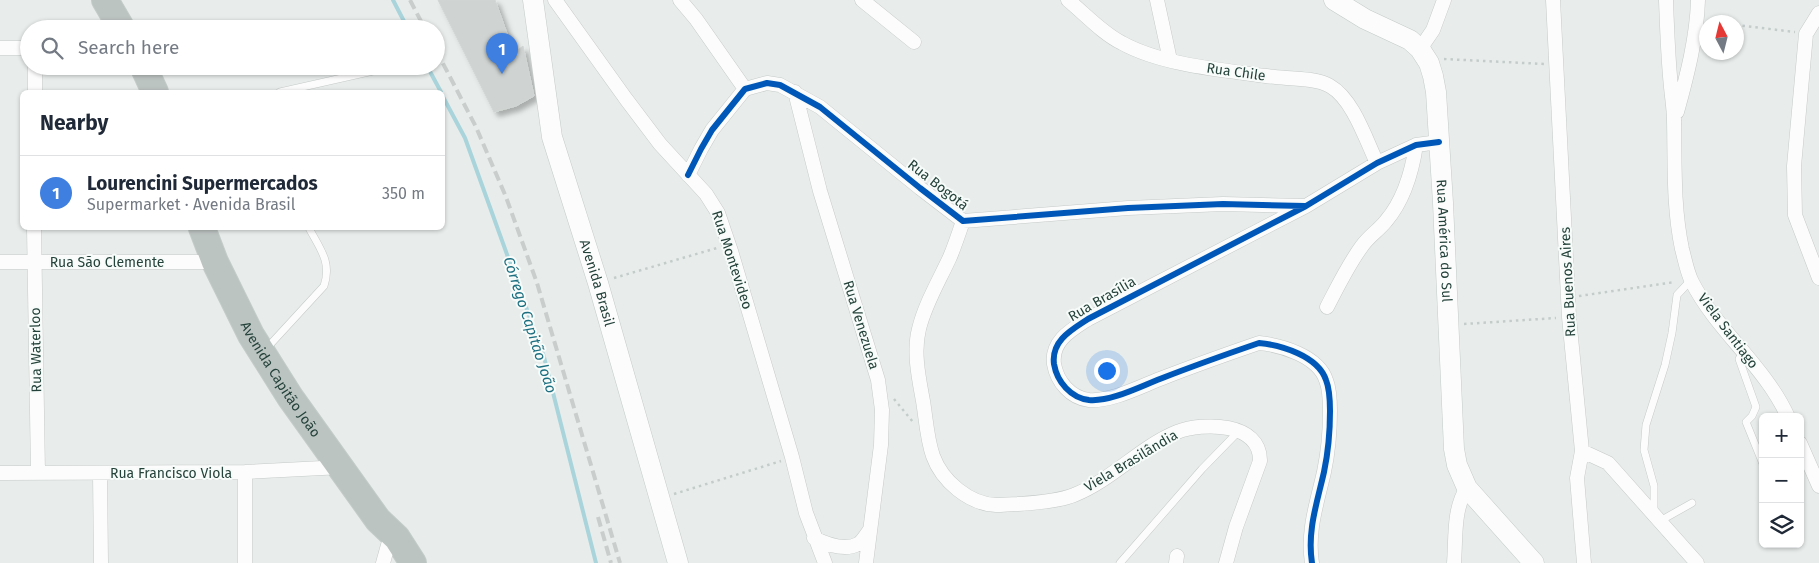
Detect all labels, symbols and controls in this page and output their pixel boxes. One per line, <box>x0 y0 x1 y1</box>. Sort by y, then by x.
north arrow <box>1699 15 1744 60</box>
search box <box>20 20 445 75</box>
pin: 1 <box>486 33 518 74</box>
icon: search <box>38 34 66 62</box>
text: Search here <box>78 36 179 59</box>
street label: Rua Chile <box>1205 59 1267 85</box>
text: Nearby <box>40 110 108 136</box>
street label: Rua Bogotá <box>904 156 972 214</box>
text: Lourencini Supermercados <box>87 172 318 195</box>
street label: Rua América do Sul <box>1433 179 1456 303</box>
text: 1 <box>52 184 60 203</box>
text: 350 m <box>382 184 425 203</box>
text: Supermarket · Avenida Brasil <box>87 195 296 214</box>
street label: Rua Montevideo <box>708 209 756 311</box>
street label: Rua Buenos Aires <box>1557 226 1579 337</box>
street label: Avenida Brasil <box>576 237 618 328</box>
street label: Rua São Clemente <box>50 254 164 271</box>
water label: Córrego Capitão João <box>499 254 561 396</box>
street label: Rua Brasília <box>1065 273 1139 325</box>
street label: Rua Venezuela <box>839 278 883 372</box>
street label: Viela Santiago <box>1694 290 1762 372</box>
street label: Rua Waterloo <box>27 307 45 393</box>
street label: Avenida Capitão João <box>237 319 324 440</box>
your location <box>1094 358 1120 384</box>
map controls <box>1759 413 1804 548</box>
button: + <box>1759 413 1804 458</box>
street label: Viela Brasilândia <box>1081 426 1181 496</box>
button: − <box>1759 458 1804 503</box>
street label: Rua Francisco Viola <box>110 465 232 482</box>
button: layers <box>1759 503 1804 548</box>

